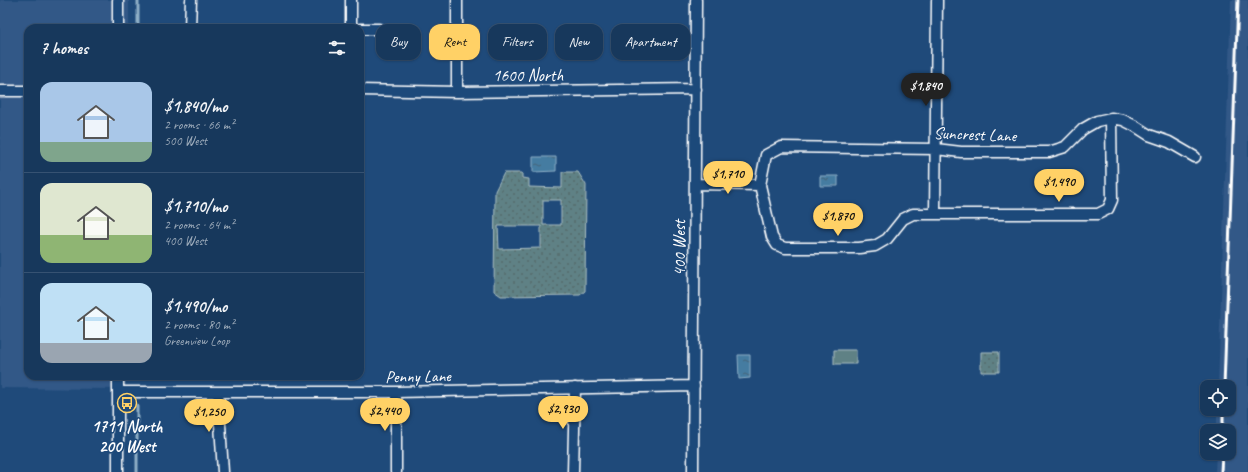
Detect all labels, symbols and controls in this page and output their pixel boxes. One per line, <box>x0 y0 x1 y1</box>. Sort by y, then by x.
chip: Buy <box>376 24 421 60</box>
chip: Rent <box>429 24 480 60</box>
chip: Filters <box>488 24 547 60</box>
chip: New <box>555 24 603 60</box>
chip: Apartment <box>611 24 690 60</box>
icon: filters <box>326 37 348 59</box>
text: 7 homes <box>40 38 88 59</box>
street label: 1600 North <box>493 65 563 86</box>
pin: $1,840 <box>893 73 959 107</box>
text: $1,840 <box>910 78 942 94</box>
text: $1,840/mo <box>164 96 227 117</box>
icon: home <box>72 98 120 146</box>
text: 2 rooms · 66 m² <box>164 117 234 133</box>
street label: Suncrest Lane <box>933 123 1018 146</box>
text: 500 West <box>164 133 207 149</box>
pin: $1,710 <box>695 161 761 195</box>
text: $1,710 <box>712 166 744 182</box>
pin: $1,490 <box>1026 169 1092 203</box>
text: $1,490 <box>1043 174 1075 190</box>
text: $1,710/mo <box>164 196 227 217</box>
icon: home <box>72 199 120 247</box>
pin: $1,870 <box>805 203 871 237</box>
text: $1,870 <box>822 208 854 224</box>
text: 2 rooms · 64 m² <box>164 217 234 233</box>
street label: 400 West <box>669 217 690 276</box>
text: 400 West <box>164 233 207 249</box>
text: $1,490/mo <box>164 296 227 317</box>
icon: home <box>72 299 120 347</box>
text: 2 rooms · 80 m² <box>164 317 234 333</box>
text: Greenview Loop <box>164 333 230 349</box>
street label: Penny Lane <box>385 365 452 388</box>
map controls <box>1200 380 1236 460</box>
button: locate <box>1200 380 1236 416</box>
bus stop icon: 1711 North 200 West <box>116 392 138 414</box>
pin: $2,930 <box>530 396 596 430</box>
pin: $2,440 <box>352 398 418 432</box>
pin: $1,250 <box>176 399 242 433</box>
text: $2,930 <box>547 401 579 417</box>
text: $2,440 <box>369 403 401 419</box>
text: $1,250 <box>193 404 225 420</box>
place label: 1711 North 200 West <box>92 416 164 457</box>
button: layers <box>1200 424 1236 460</box>

